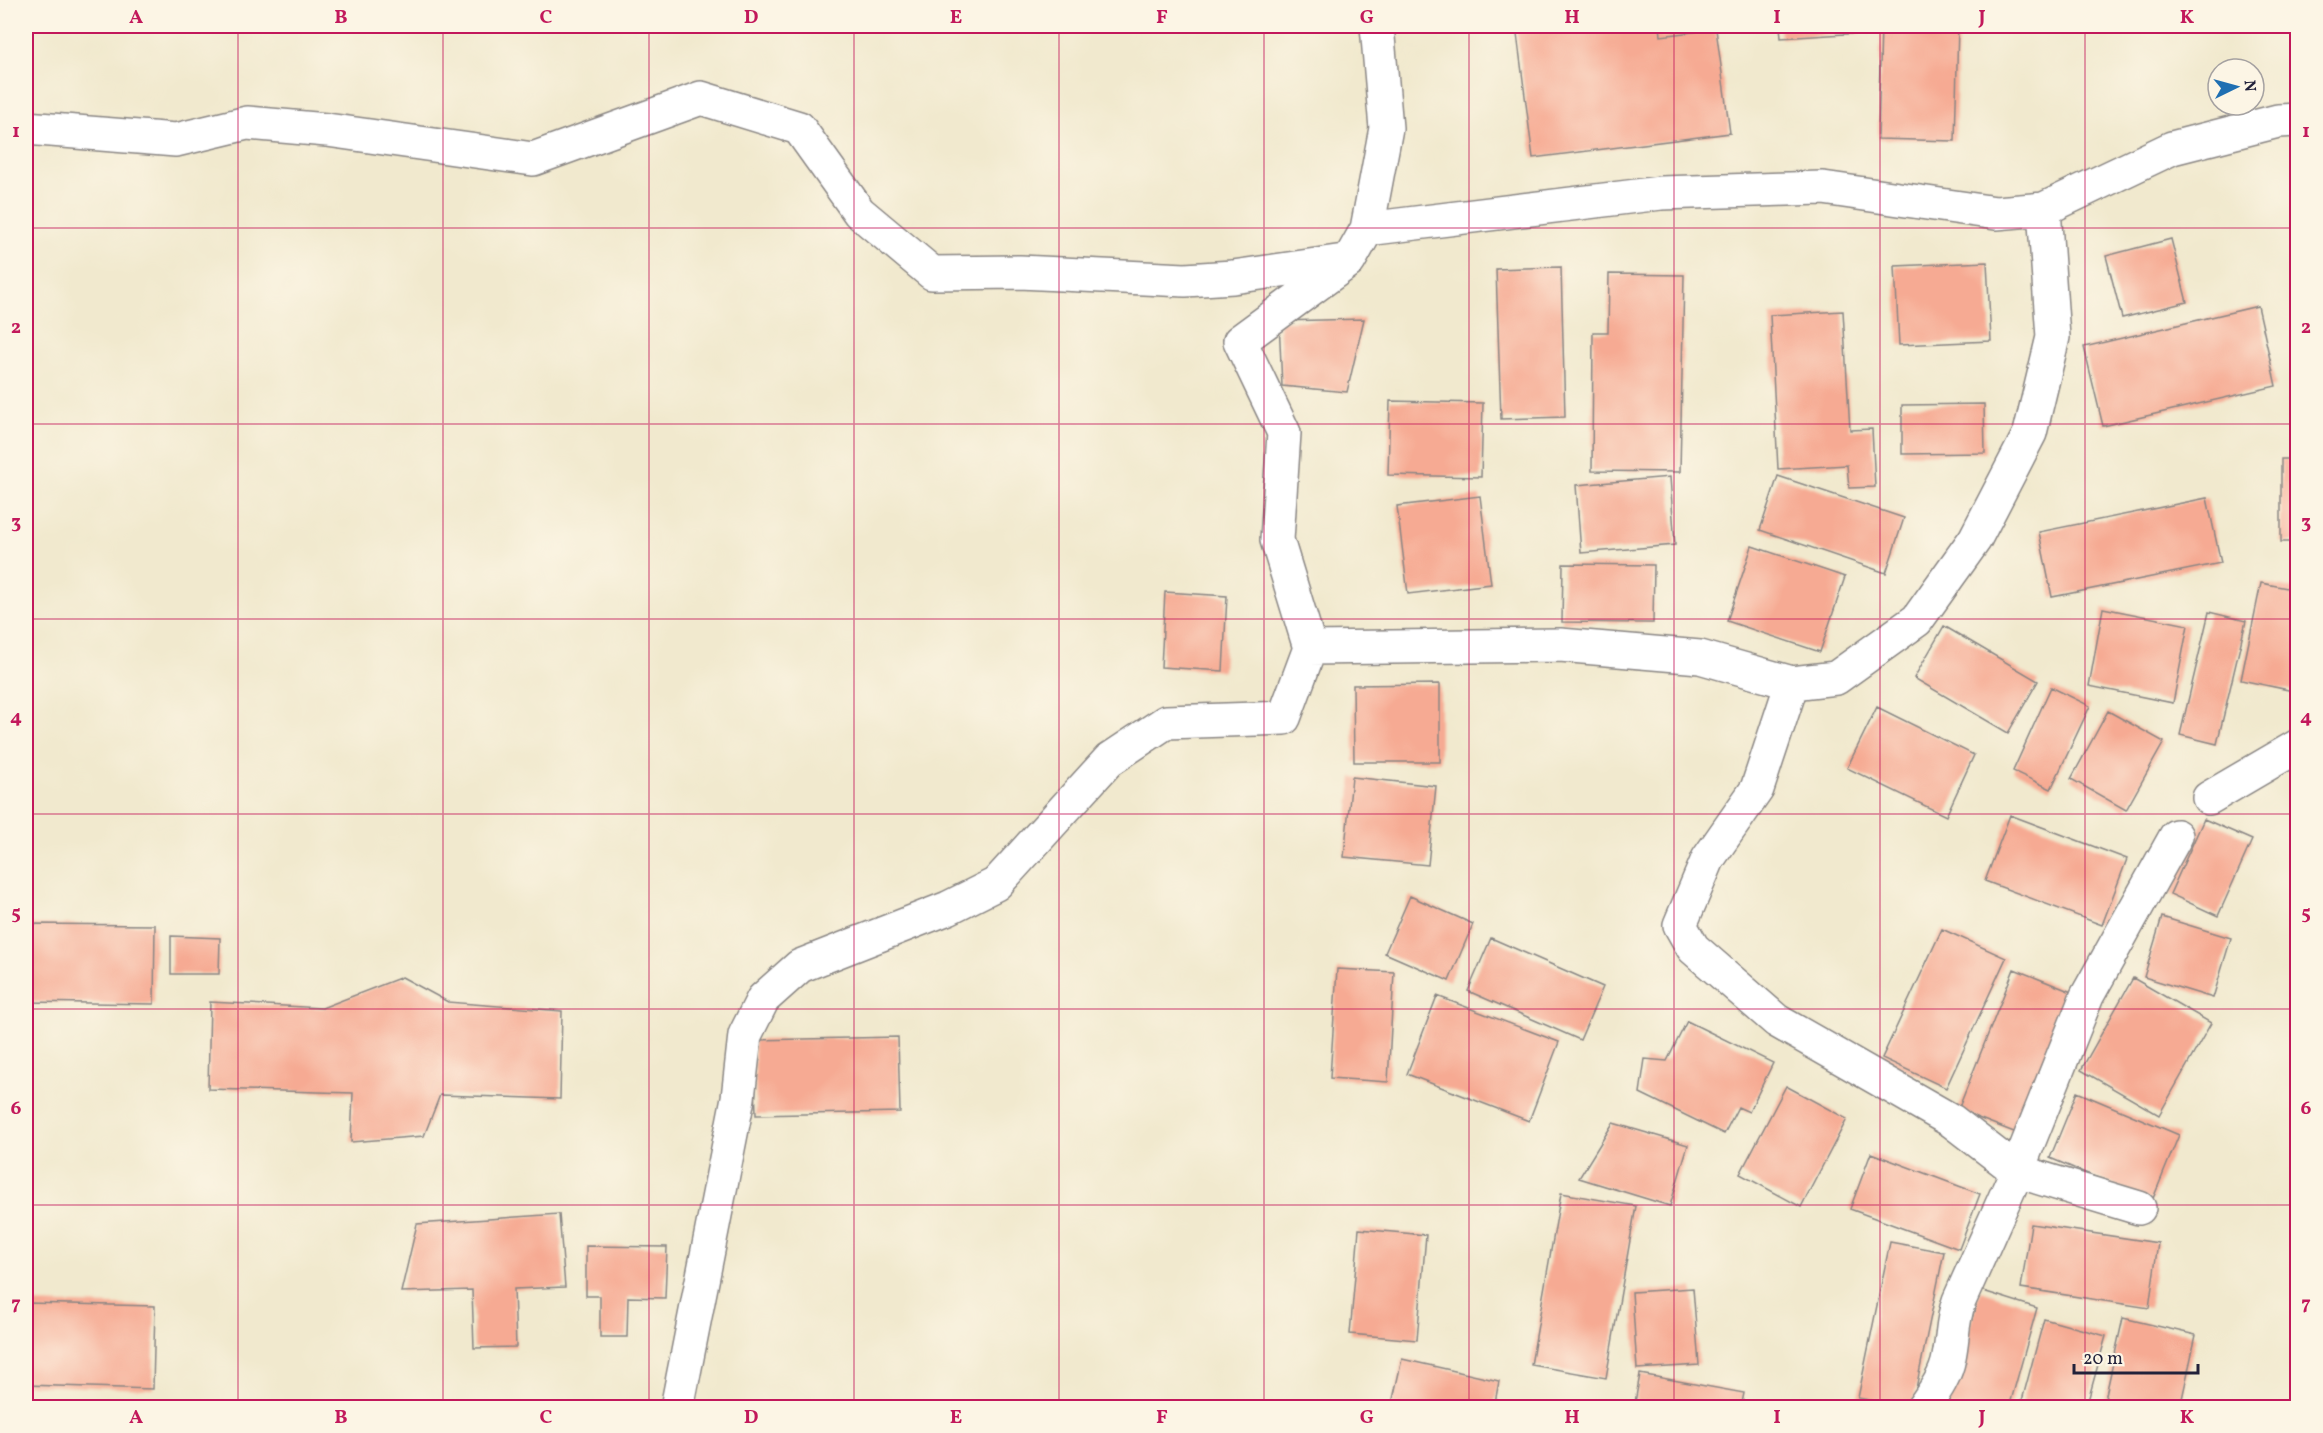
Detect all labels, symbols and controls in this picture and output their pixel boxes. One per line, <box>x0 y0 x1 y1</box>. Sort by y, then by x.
text: A <box>129 4 143 32</box>
text: B <box>334 4 348 32</box>
text: C <box>540 4 553 32</box>
text: D <box>744 4 758 32</box>
text: E <box>950 4 962 32</box>
text: F <box>1156 4 1168 32</box>
text: G <box>1360 4 1374 32</box>
text: H <box>1564 4 1580 32</box>
text: I <box>1773 4 1781 32</box>
text: J <box>1977 4 1986 32</box>
text: K <box>2180 4 2195 32</box>
north arrow <box>2206 57 2266 117</box>
text: N <box>2237 79 2260 93</box>
text: 1 <box>12 118 20 146</box>
text: 1 <box>2302 118 2310 146</box>
text: 2 <box>11 314 21 342</box>
text: 2 <box>2301 314 2311 342</box>
text: 3 <box>11 509 21 537</box>
text: 3 <box>2301 509 2311 537</box>
text: 4 <box>10 704 22 732</box>
text: 4 <box>2300 704 2312 732</box>
text: 5 <box>11 900 21 928</box>
text: 5 <box>2301 900 2311 928</box>
text: 6 <box>11 1095 22 1123</box>
text: 6 <box>2301 1095 2312 1123</box>
text: 7 <box>11 1290 21 1318</box>
text: 7 <box>2301 1290 2311 1318</box>
scale bar <box>2074 1337 2198 1375</box>
text: 20 m <box>2083 1347 2123 1372</box>
text: A <box>129 1404 143 1432</box>
text: B <box>334 1404 348 1432</box>
text: C <box>540 1404 553 1432</box>
text: D <box>744 1404 758 1432</box>
text: E <box>950 1404 962 1432</box>
text: F <box>1156 1404 1168 1432</box>
text: G <box>1360 1404 1374 1432</box>
text: H <box>1564 1404 1580 1432</box>
text: I <box>1773 1404 1781 1432</box>
text: J <box>1977 1404 1986 1432</box>
text: K <box>2180 1404 2195 1432</box>

